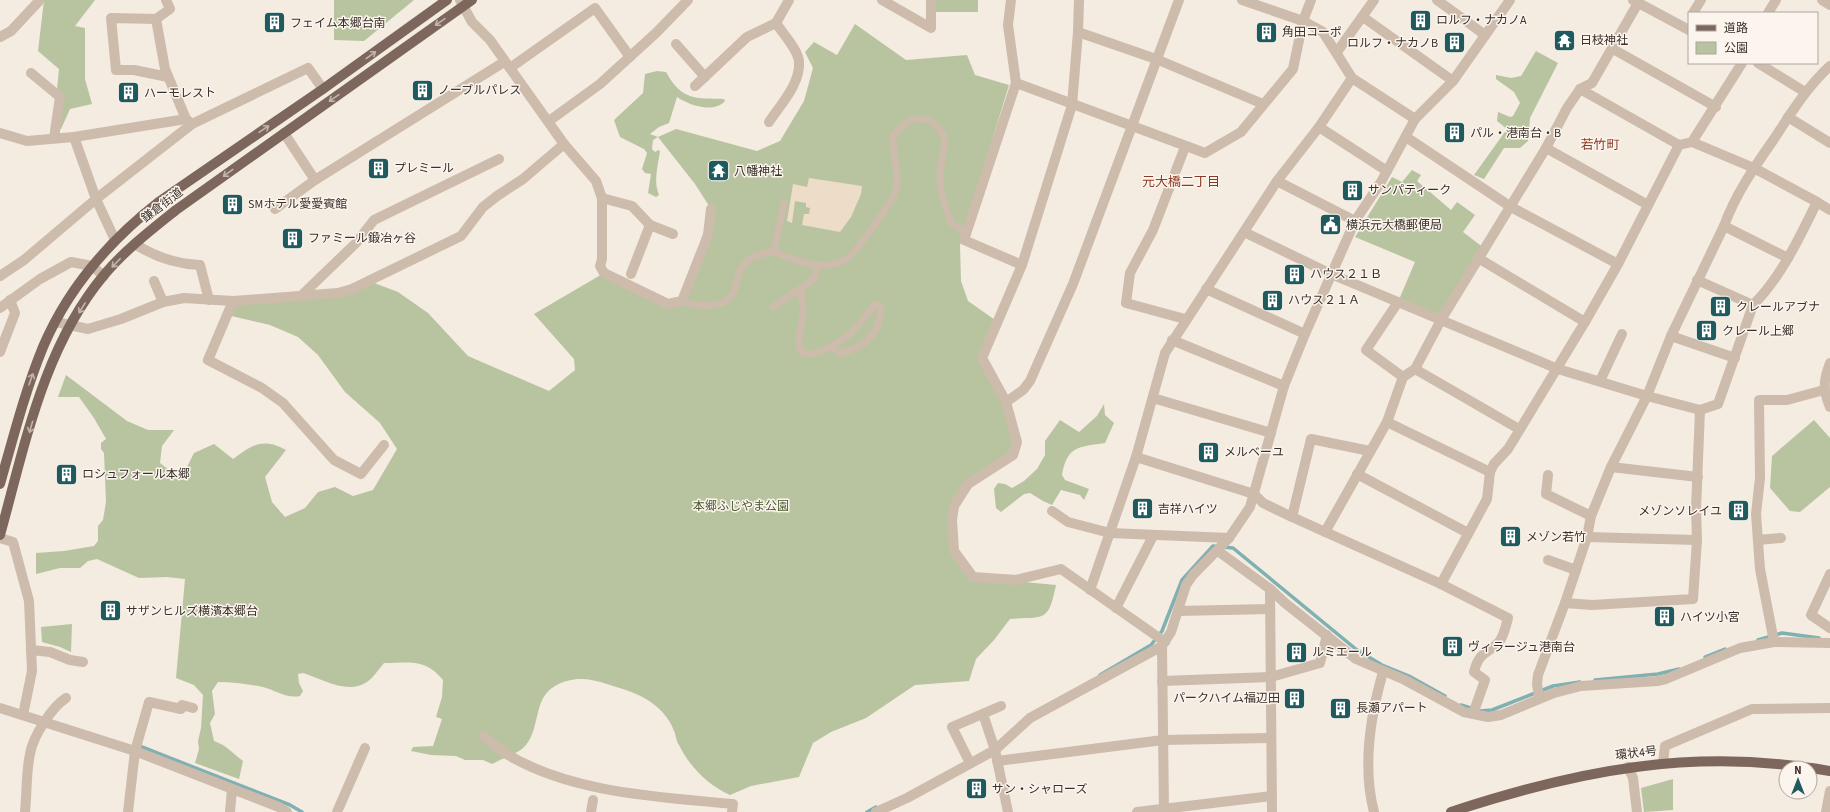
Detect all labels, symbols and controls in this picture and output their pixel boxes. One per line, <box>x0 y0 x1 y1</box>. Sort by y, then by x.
building icon: ロルフ・ナカノA <box>1408 7 1434 33</box>
building icon: フェイム本郷台南 <box>261 10 287 36</box>
place label: ロルフ・ナカノA <box>1436 12 1527 29</box>
legend <box>1688 12 1818 64</box>
place label: フェイム本郷台南 <box>290 15 386 32</box>
one-way arrow <box>435 18 446 26</box>
building icon: 角田コーポ <box>1253 19 1279 45</box>
text: 道路 <box>1724 20 1748 37</box>
place label: 角田コーポ <box>1282 24 1342 41</box>
temple icon: 日枝神社 <box>1552 27 1578 53</box>
building icon: ロルフ・ナカノB <box>1441 30 1467 56</box>
place label: 日枝神社 <box>1580 32 1628 49</box>
place label: ロルフ・ナカノB <box>1347 35 1438 52</box>
text: 公園 <box>1724 40 1748 57</box>
one-way arrow <box>365 51 376 59</box>
building icon: ノーブルパレス <box>409 77 435 103</box>
building icon: ハーモレスト <box>116 80 142 106</box>
place label: ノーブルパレス <box>438 82 521 99</box>
place label: ハーモレスト <box>144 85 216 102</box>
one-way arrow <box>329 93 340 102</box>
building icon: パル・港南台・B <box>1441 120 1467 146</box>
one-way arrow <box>258 125 269 133</box>
place label: パル・港南台・B <box>1470 125 1561 142</box>
district label: 若竹町 <box>1580 136 1620 154</box>
building icon: プレミール <box>366 155 392 181</box>
temple icon: 八幡神社 <box>706 158 732 184</box>
place label: プレミール <box>394 160 454 177</box>
place label: 八幡神社 <box>734 163 782 180</box>
one-way arrow <box>223 169 234 177</box>
district label: 元大橋二丁目 <box>1142 173 1220 191</box>
building icon: サンパティーク <box>1340 177 1366 203</box>
place label: サンパティーク <box>1368 182 1451 199</box>
street label: 鎌倉街道 <box>138 184 187 227</box>
building icon: SMホテル愛愛賓館 <box>219 191 245 217</box>
place label: SMホテル愛愛賓館 <box>248 196 347 213</box>
public building icon: 横浜元大橋郵便局 <box>1318 212 1344 238</box>
place label: 横浜元大橋郵便局 <box>1346 217 1442 234</box>
building icon: ファミール鍛冶ヶ谷 <box>280 225 306 251</box>
place label: ファミール鍛冶ヶ谷 <box>308 230 416 247</box>
one-way arrow <box>111 258 121 268</box>
building icon: ハウス２１Ｂ <box>1281 261 1307 287</box>
place label: ハウス２１Ｂ <box>1310 266 1382 283</box>
building icon: ハウス２１Ａ <box>1260 287 1286 313</box>
place label: ハウス２１Ａ <box>1288 292 1360 309</box>
building icon: クレールアブナ <box>1707 294 1733 320</box>
place label: クレールアブナ <box>1736 299 1820 316</box>
one-way arrow <box>77 302 85 314</box>
building icon: クレール上郷 <box>1694 318 1720 344</box>
place label: クレール上郷 <box>1722 323 1794 340</box>
one-way arrow <box>28 374 36 386</box>
one-way arrow <box>27 420 34 433</box>
building icon: メルベーユ <box>1195 439 1221 465</box>
place label: メルベーユ <box>1224 444 1284 461</box>
building icon: ロシュフォール本郷 <box>54 461 80 487</box>
place label: ロシュフォール本郷 <box>82 466 190 483</box>
building icon: 吉祥ハイツ <box>1129 496 1155 522</box>
park label: 本郷ふじやま公園 <box>693 498 789 515</box>
building icon: メゾンソレイユ <box>1725 498 1751 524</box>
place label: 吉祥ハイツ <box>1158 501 1218 518</box>
place label: メゾンソレイユ <box>1638 503 1722 520</box>
building icon: メゾン若竹 <box>1497 524 1523 550</box>
place label: メゾン若竹 <box>1526 529 1586 546</box>
building icon: サザンヒルズ横濱本郷台 <box>98 598 124 624</box>
place label: サザンヒルズ横濱本郷台 <box>126 603 258 620</box>
building icon: ハイツ小宮 <box>1652 604 1678 630</box>
place label: ハイツ小宮 <box>1680 609 1740 626</box>
building icon: ヴィラージュ港南台 <box>1439 634 1465 660</box>
building icon: ルミエール <box>1283 639 1309 665</box>
place label: ヴィラージュ港南台 <box>1468 639 1575 656</box>
place label: ルミエール <box>1312 644 1372 661</box>
building icon: パークハイム福辺田 <box>1282 685 1308 711</box>
place label: パークハイム福辺田 <box>1173 690 1280 707</box>
building icon: 長瀬アパート <box>1327 695 1353 721</box>
place label: 長瀬アパート <box>1356 700 1428 717</box>
street label: 環状4号 <box>1614 743 1658 764</box>
north arrow <box>1778 760 1818 800</box>
text: N <box>1794 763 1802 778</box>
building icon: サン・シャローズ <box>964 776 990 802</box>
place label: サン・シャローズ <box>992 781 1087 798</box>

